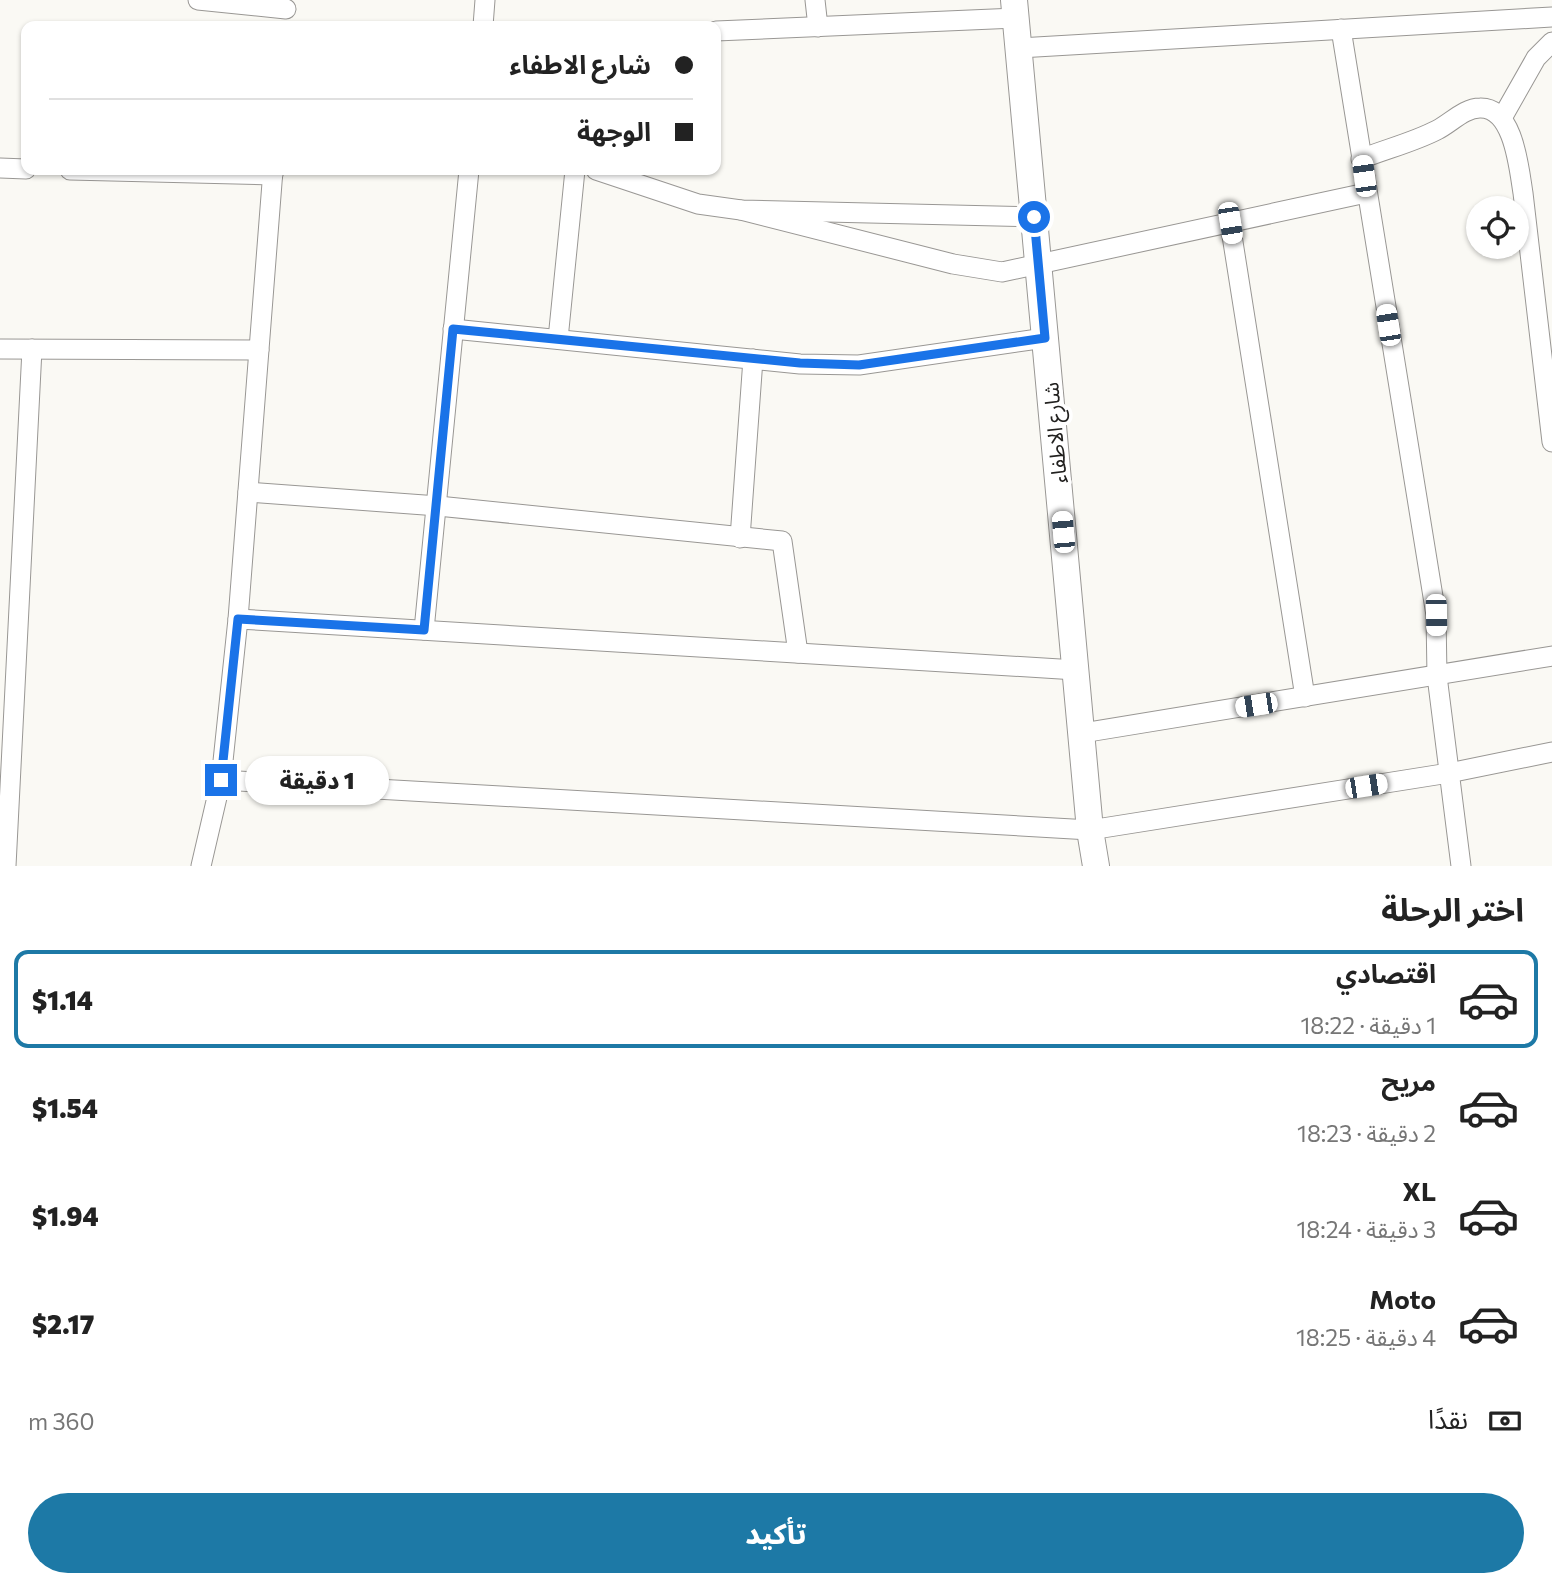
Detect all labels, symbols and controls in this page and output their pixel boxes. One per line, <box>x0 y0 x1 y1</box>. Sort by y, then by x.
text: شارع الاطفاء <box>509 48 651 79</box>
text: الوجهة <box>577 115 651 146</box>
car <box>1351 154 1378 198</box>
map controls <box>1466 196 1529 259</box>
button: locate <box>1466 196 1529 259</box>
route start <box>1018 201 1050 233</box>
car <box>1217 201 1244 245</box>
car <box>1375 303 1402 347</box>
street label: شارع الاطفاء <box>1037 381 1075 485</box>
car <box>1051 510 1076 554</box>
car <box>1426 594 1447 636</box>
car <box>1234 691 1279 719</box>
callout: 1 دقيقة <box>246 756 389 804</box>
route end <box>205 764 237 796</box>
text: 1 دقيقة <box>279 766 355 794</box>
car <box>1344 772 1389 800</box>
text: اختر الرحلة <box>1381 888 1524 928</box>
text: اقتصادي <box>1336 957 1436 988</box>
icon: car <box>1457 968 1520 1031</box>
text: $1.14 <box>32 984 93 1015</box>
text: 1 دقيقة · 18:22 <box>1300 1011 1436 1039</box>
text: مريح <box>1381 1065 1436 1096</box>
icon: car <box>1457 1076 1520 1139</box>
text: $1.54 <box>32 1092 98 1123</box>
text: 2 دقيقة · 18:23 <box>1297 1119 1436 1147</box>
text: XL <box>1402 1175 1436 1206</box>
icon: car <box>1457 1184 1520 1247</box>
text: $1.94 <box>32 1200 99 1231</box>
text: 3 دقيقة · 18:24 <box>1296 1215 1436 1243</box>
text: Moto <box>1369 1283 1436 1314</box>
icon: car <box>1457 1292 1520 1355</box>
text: $2.17 <box>32 1308 94 1339</box>
text: 4 دقيقة · 18:25 <box>1296 1323 1436 1351</box>
icon: cash <box>1486 1402 1524 1440</box>
text: نقدًا <box>1428 1403 1468 1434</box>
text: 360 m <box>28 1407 95 1435</box>
button: تأكيد <box>28 1493 1524 1573</box>

